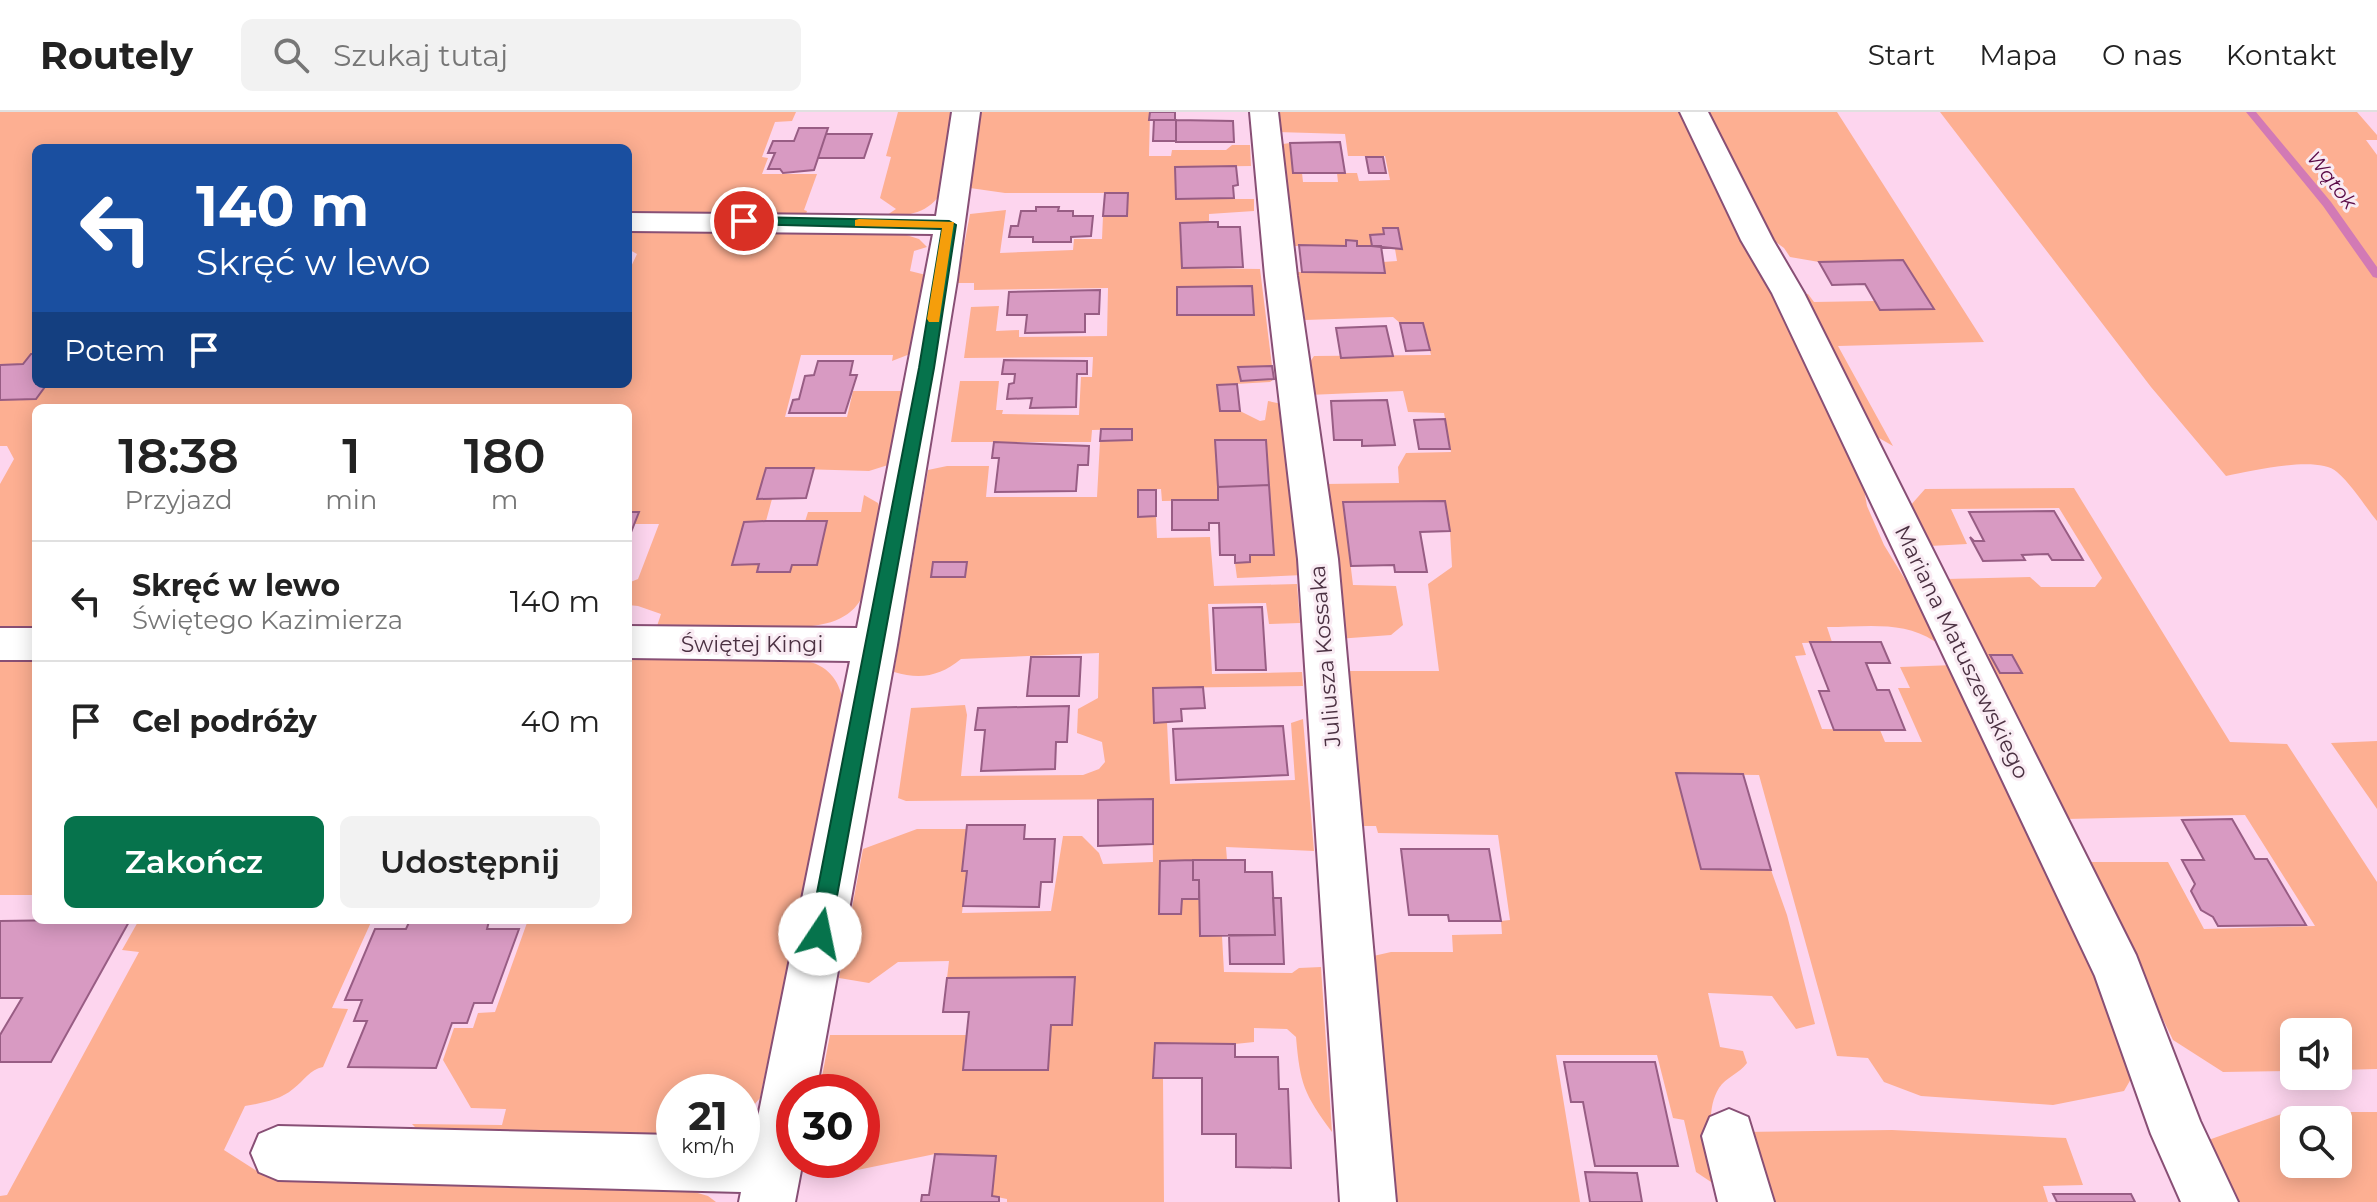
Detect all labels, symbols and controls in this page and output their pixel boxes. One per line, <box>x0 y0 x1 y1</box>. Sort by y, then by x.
search box <box>241 19 801 91</box>
text: Routely <box>40 32 193 79</box>
icon: search <box>269 33 313 77</box>
text: Szukaj tutaj <box>333 37 508 74</box>
text: Start <box>1868 38 1935 72</box>
text: Mapa <box>1979 38 2058 72</box>
text: O nas <box>2102 38 2182 72</box>
text: Kontakt <box>2226 38 2337 72</box>
water label: Wątok <box>2302 146 2363 214</box>
text: 140 m <box>196 172 369 240</box>
icon: left <box>64 176 168 280</box>
pin <box>710 187 778 255</box>
icon: arrive <box>722 199 766 243</box>
text: Skręć w lewo <box>196 240 431 284</box>
icon: arrive <box>182 328 226 372</box>
text: Potem <box>64 332 166 369</box>
text: 18:38 <box>118 427 239 485</box>
text: 1 <box>342 427 360 485</box>
text: 180 <box>464 427 546 485</box>
text: Przyjazd <box>125 484 233 516</box>
text: min <box>325 484 377 516</box>
text: m <box>491 484 518 516</box>
street label: Mariana Matuszewskiego <box>1889 521 2035 783</box>
street label: Juliusza Kossaka <box>1304 564 1346 749</box>
text: Skręć w lewo <box>132 567 340 604</box>
icon: left <box>64 579 108 623</box>
text: 140 m <box>510 583 600 620</box>
text: Świętego Kazimierza <box>132 604 403 636</box>
street label: Świętej Kingi <box>681 631 823 658</box>
icon: arrive <box>64 699 108 743</box>
text: Cel podróży <box>132 703 317 740</box>
text: 40 m <box>521 703 600 740</box>
button: Zakończ <box>64 816 324 908</box>
button: Udostępnij <box>340 816 600 908</box>
position arrow <box>778 892 862 976</box>
map controls <box>2280 1018 2352 1178</box>
button: sound <box>2280 1018 2352 1090</box>
speed limit sign: 30 <box>776 1074 880 1178</box>
text: 21 <box>688 1091 728 1140</box>
button: search <box>2280 1106 2352 1178</box>
text: km/h <box>681 1134 735 1158</box>

